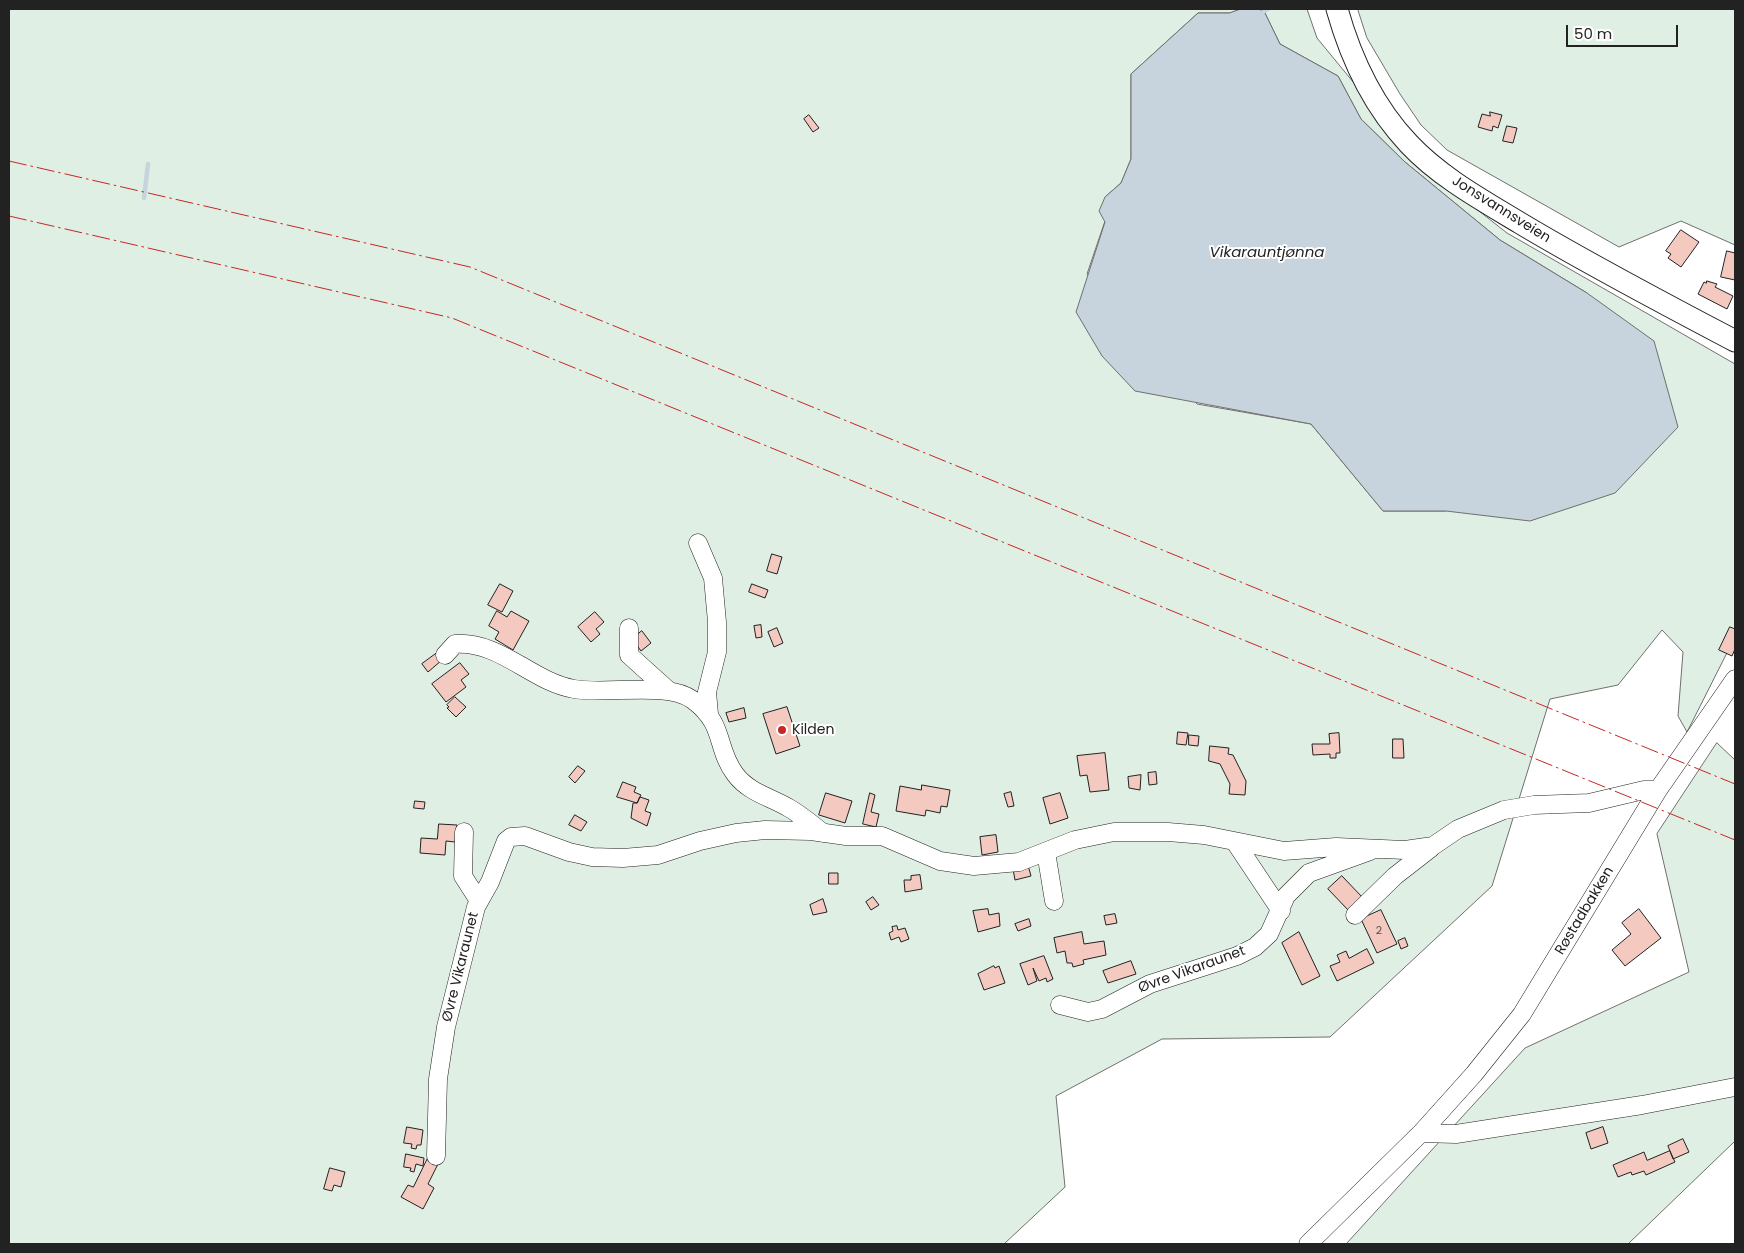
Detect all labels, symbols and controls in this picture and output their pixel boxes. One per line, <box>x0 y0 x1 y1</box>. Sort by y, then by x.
scale bar <box>1569 15 1682 47</box>
text: 50 m <box>1574 23 1612 44</box>
street label: Jonsvannsveien <box>1449 173 1553 247</box>
water label: Vikarauntjønna <box>1210 244 1324 262</box>
place label: Kilden <box>792 722 834 738</box>
marker: Kilden <box>776 724 788 736</box>
street label: Røstadbakken <box>1552 864 1618 958</box>
street label: Øvre Vikaraunet <box>439 910 483 1024</box>
house number: 2 <box>1376 924 1382 938</box>
street label: Øvre Vikaraunet <box>1136 943 1248 997</box>

